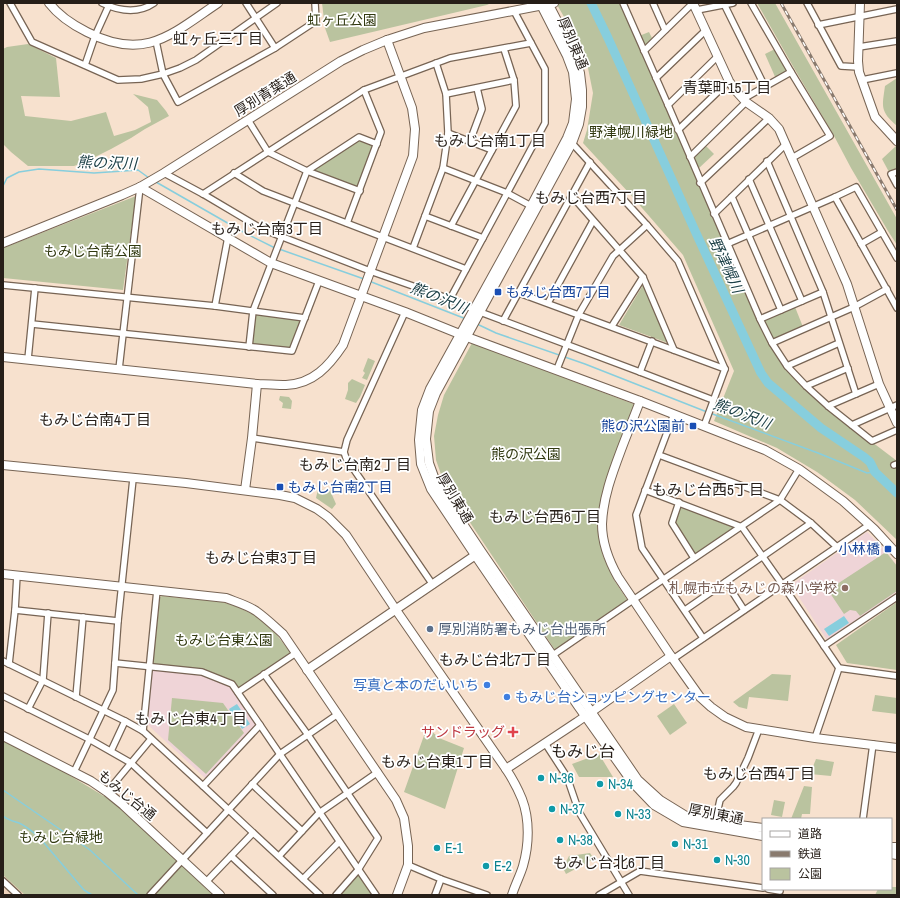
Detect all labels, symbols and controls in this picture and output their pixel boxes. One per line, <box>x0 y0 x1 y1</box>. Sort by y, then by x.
park label: 虹ヶ丘公園 <box>307 11 377 29</box>
street label: 厚別東通 <box>554 14 592 72</box>
district label: 虹ヶ丘三丁目 <box>173 28 263 49</box>
street label: 厚別青葉通 <box>231 68 299 120</box>
district label: 青葉町15丁目 <box>683 77 771 98</box>
park label: 野津幌川緑地 <box>589 123 673 141</box>
district label: もみじ台南1丁目 <box>434 130 546 151</box>
water label: 熊の沢川 <box>77 151 139 174</box>
district label: もみじ台西7丁目 <box>535 187 647 208</box>
district label: もみじ台南3丁目 <box>211 218 323 239</box>
water label: 野津幌川 <box>704 233 749 298</box>
park label: もみじ台南公園 <box>44 242 142 260</box>
water label: 熊の沢川 <box>407 277 473 319</box>
place label: もみじ台西7丁目 <box>506 283 610 301</box>
marker: もみじ台西7丁目 <box>493 287 503 297</box>
water label: 熊の沢川 <box>710 393 776 435</box>
district label: もみじ台南4丁目 <box>39 409 151 430</box>
place label: 熊の沢公園前 <box>601 417 685 435</box>
marker: 熊の沢公園前 <box>688 421 698 431</box>
park label: 熊の沢公園 <box>491 445 561 463</box>
district label: もみじ台南2丁目 <box>299 454 411 475</box>
street label: 厚別東通 <box>433 469 477 527</box>
place label: もみじ台南2丁目 <box>288 478 392 496</box>
district label: もみじ台西5丁目 <box>652 479 764 500</box>
marker: もみじ台南2丁目 <box>275 482 285 492</box>
district label: もみじ台西6丁目 <box>489 506 601 527</box>
place label: 小林橋 <box>838 540 880 558</box>
marker: 小林橋 <box>883 544 893 554</box>
district label: もみじ台東3丁目 <box>205 547 317 568</box>
place label: 札幌市立もみじの森小学校 <box>669 579 837 597</box>
marker: 札幌市立もみじの森小学校 <box>840 583 850 593</box>
place label: 厚別消防署もみじ台出張所 <box>438 620 606 638</box>
marker: 厚別消防署もみじ台出張所 <box>425 624 435 634</box>
park label: もみじ台東公園 <box>175 631 273 649</box>
district label: もみじ台北7丁目 <box>439 649 551 670</box>
place label: 写真と本のだいいち <box>353 676 479 694</box>
marker: 写真と本のだいいち <box>482 680 492 690</box>
place label: もみじ台ショッピングセンター <box>515 688 711 706</box>
marker: もみじ台ショッピングセンター <box>502 692 512 702</box>
district label: もみじ台東4丁目 <box>135 708 247 729</box>
place label: サンドラッグ <box>421 723 505 741</box>
marker: サンドラッグ <box>508 727 518 737</box>
district label: もみじ台 <box>551 740 615 762</box>
district label: もみじ台東1丁目 <box>381 751 493 772</box>
district label: もみじ台西4丁目 <box>703 763 815 784</box>
street label: もみじ台通 <box>94 766 160 824</box>
place label: N-36 <box>549 769 574 787</box>
marker: N-36 <box>536 773 546 783</box>
place label: N-34 <box>608 775 633 793</box>
marker: N-34 <box>595 779 605 789</box>
place label: N-37 <box>560 800 585 818</box>
street label: 厚別東通 <box>687 800 745 828</box>
marker: N-37 <box>547 804 557 814</box>
place label: N-33 <box>626 805 651 823</box>
marker: N-33 <box>613 809 623 819</box>
legend <box>762 818 892 890</box>
text: 道路 <box>798 826 822 842</box>
park label: もみじ台緑地 <box>19 828 103 846</box>
place label: N-38 <box>568 831 593 849</box>
marker: N-38 <box>555 835 565 845</box>
place label: N-31 <box>683 835 708 853</box>
place label: E-1 <box>445 839 463 857</box>
marker: N-31 <box>670 839 680 849</box>
marker: E-1 <box>432 843 442 853</box>
text: 鉄道 <box>798 846 822 862</box>
place label: N-30 <box>725 851 750 869</box>
district label: もみじ台北6丁目 <box>553 852 665 873</box>
marker: N-30 <box>712 855 722 865</box>
place label: E-2 <box>494 857 512 875</box>
marker: E-2 <box>481 861 491 871</box>
text: 公園 <box>798 866 822 882</box>

